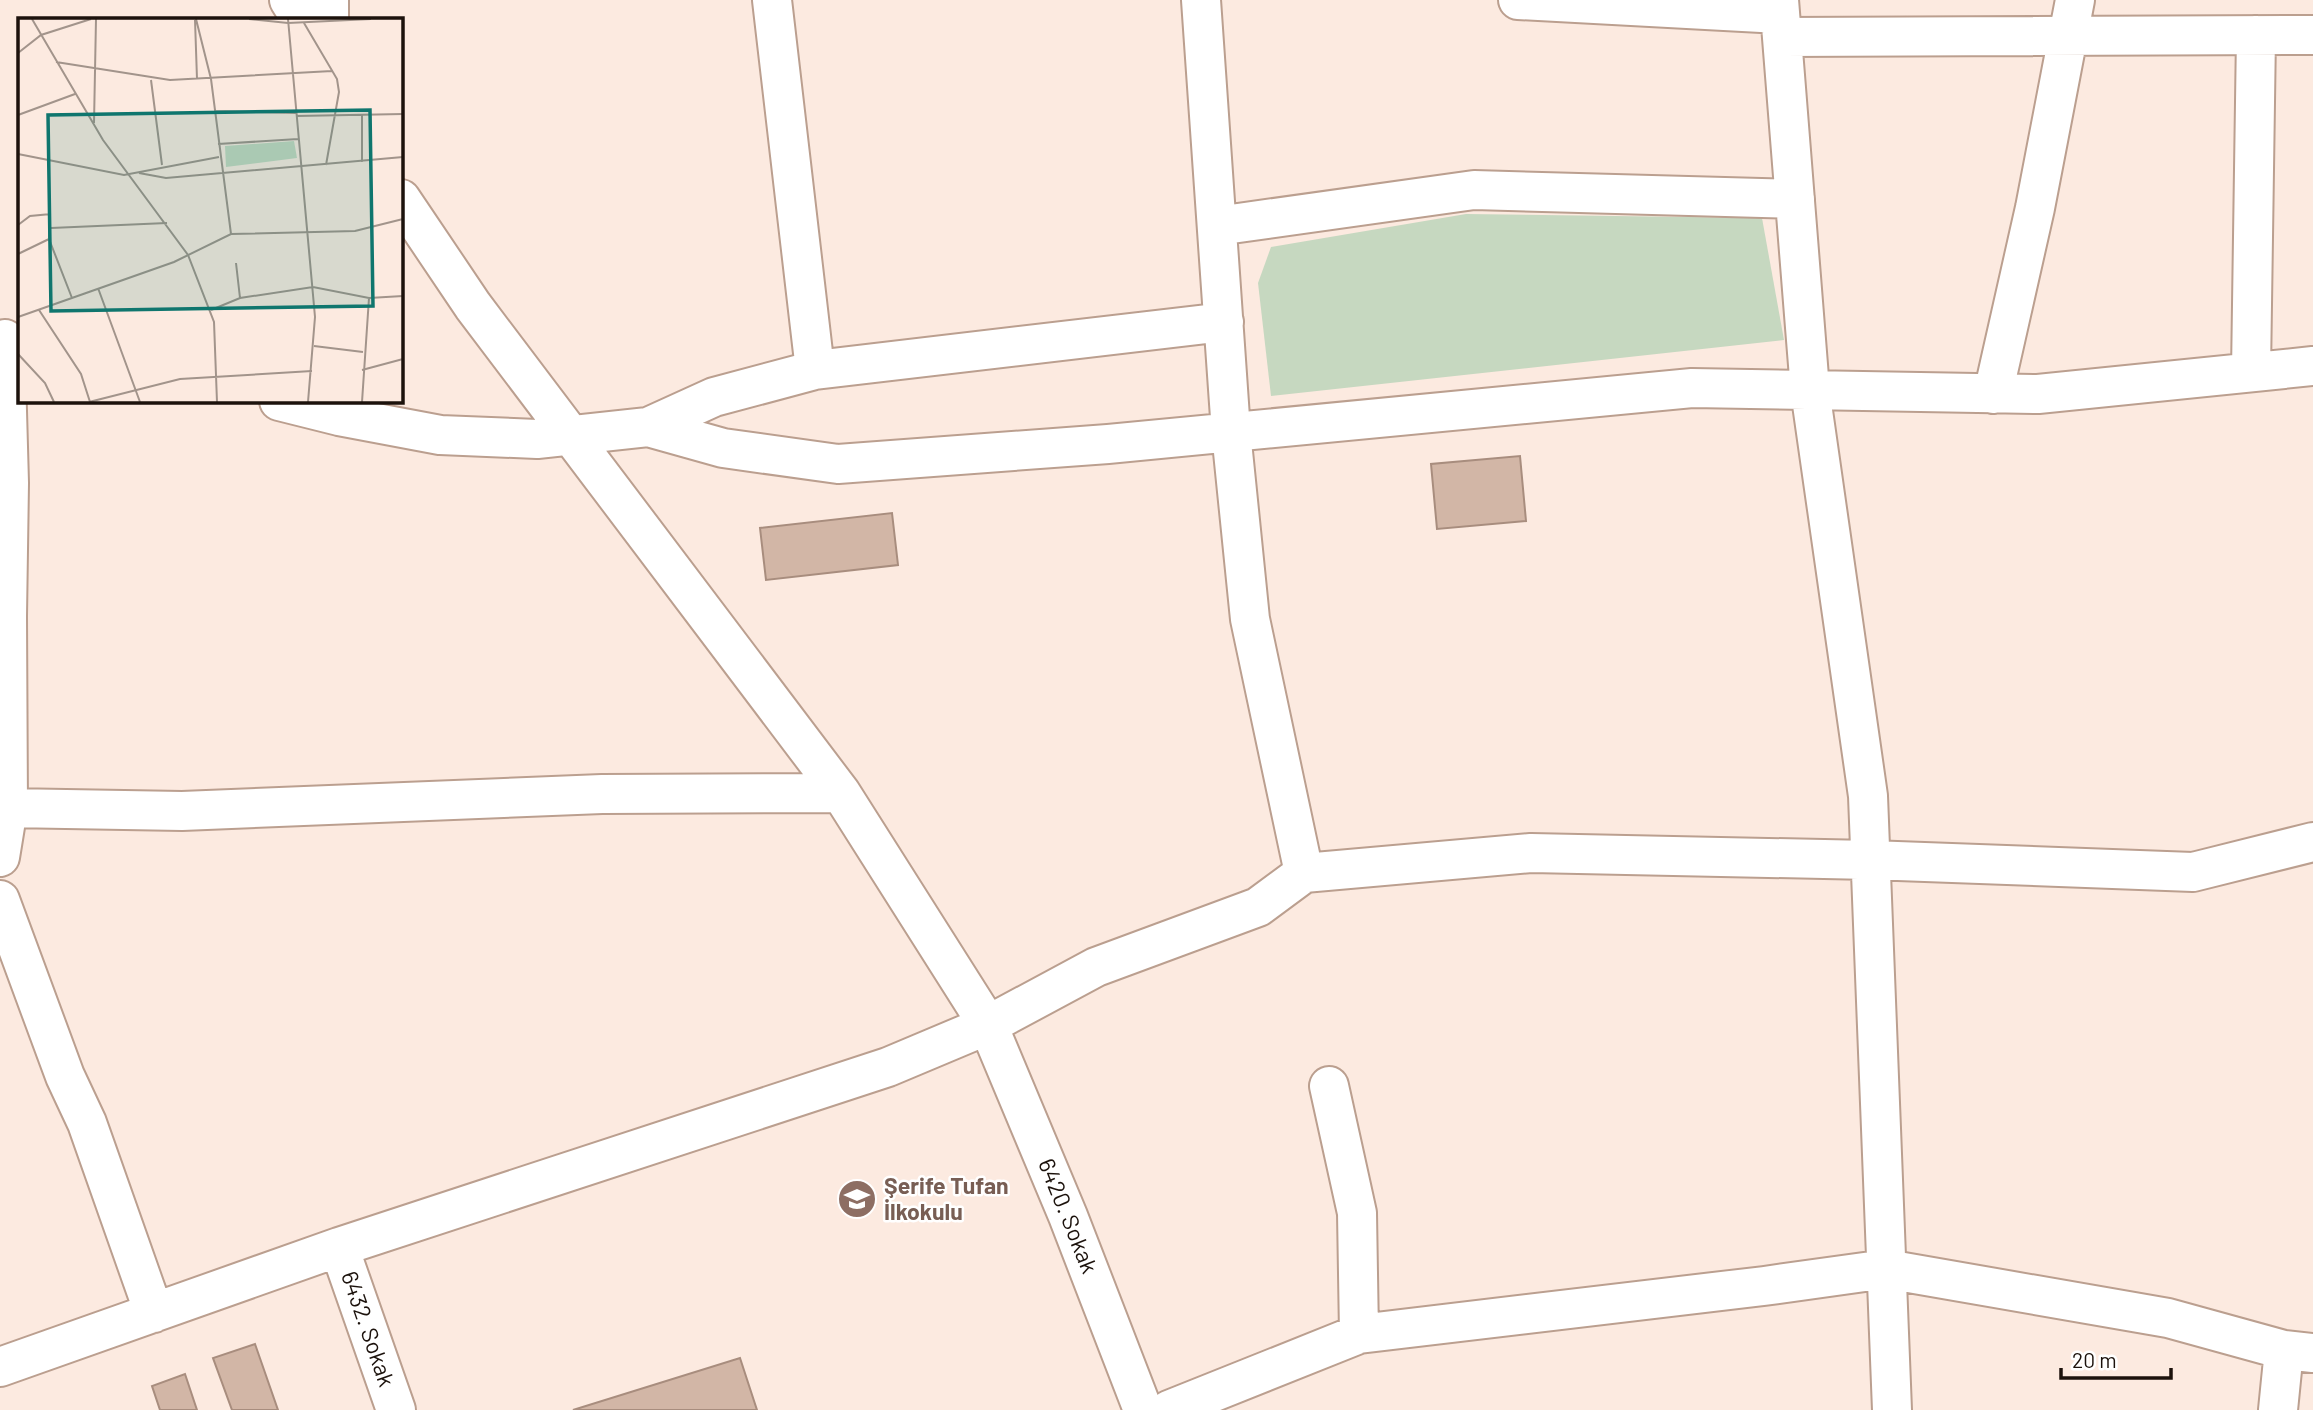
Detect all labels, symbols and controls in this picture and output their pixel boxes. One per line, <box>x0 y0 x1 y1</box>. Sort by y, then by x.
inset map <box>18 18 402 402</box>
street label: 6420. Sokak <box>1033 1154 1105 1277</box>
place label: Şerife Tufan İlkokulu <box>884 1171 1009 1225</box>
school or university icon: Şerife Tufan İlkokulu <box>836 1178 878 1220</box>
street label: 6432. Sokak <box>336 1267 402 1390</box>
scale bar <box>2061 1336 2171 1380</box>
text: 20 m <box>2072 1347 2117 1372</box>

